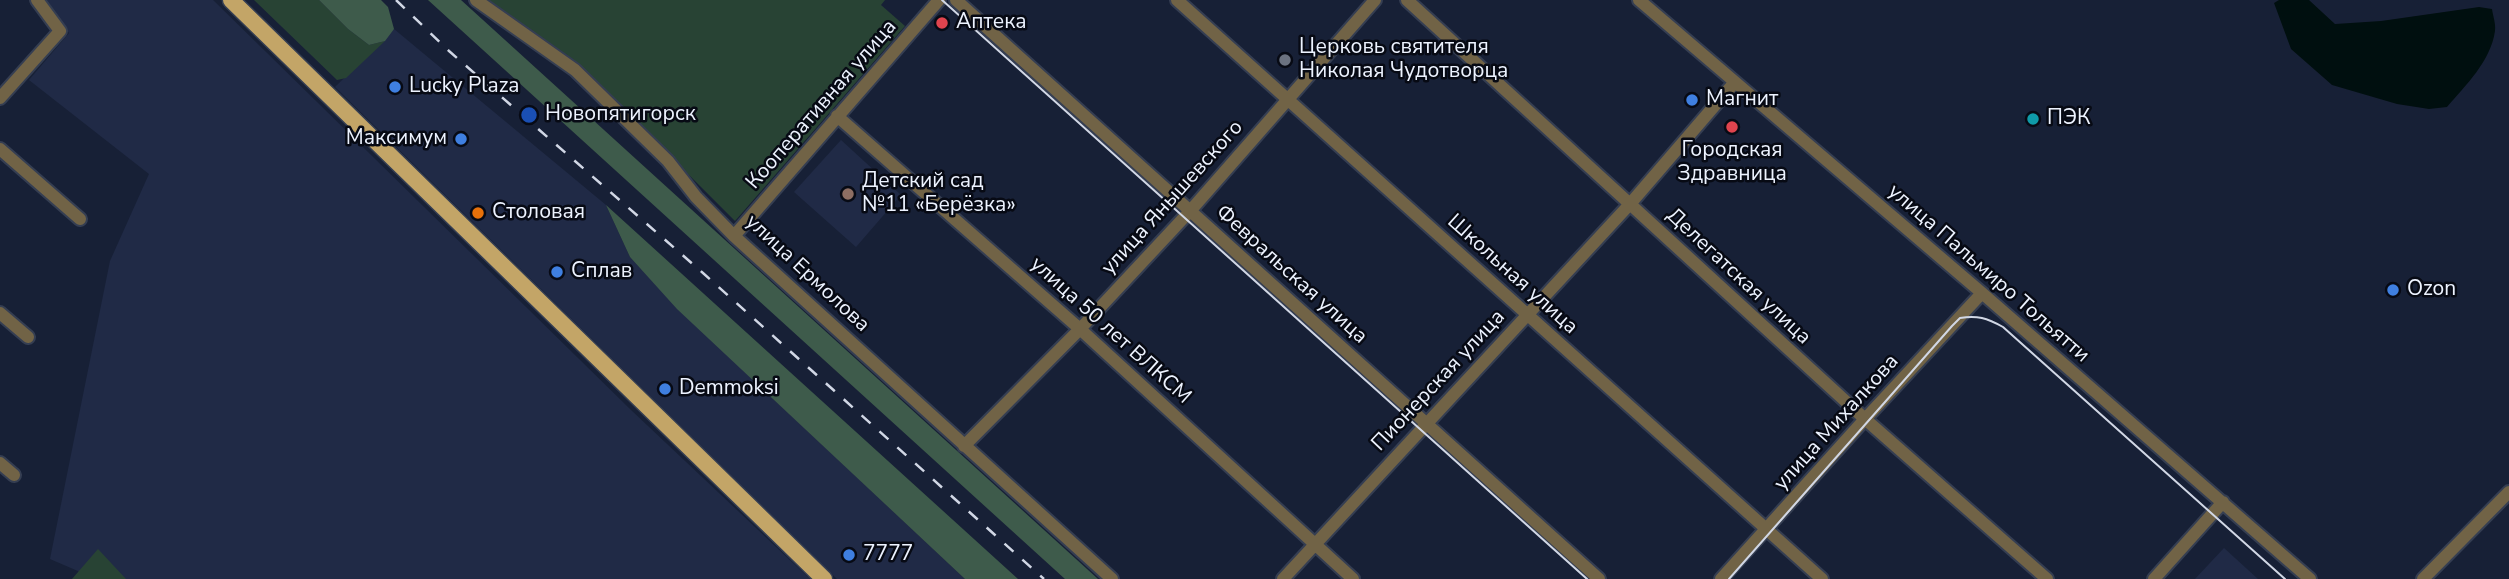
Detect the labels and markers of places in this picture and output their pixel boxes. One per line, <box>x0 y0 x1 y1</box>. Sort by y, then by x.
place label: Аптека <box>956 10 1027 36</box>
marker: Аптека <box>934 15 950 31</box>
place label: Церковь святителя Николая Чудотворца <box>1299 35 1508 85</box>
marker: Церковь святителя Николая Чудотворца <box>1277 52 1293 68</box>
place label: Lucky Plaza <box>409 74 519 100</box>
marker: Lucky Plaza <box>387 79 403 95</box>
place label: Магнит <box>1706 87 1778 113</box>
marker: Магнит <box>1684 92 1700 108</box>
place label: Новопятигорск <box>545 102 696 128</box>
marker: Новопятигорск <box>519 105 539 125</box>
place label: ПЭК <box>2047 106 2090 132</box>
marker: ПЭК <box>2025 111 2041 127</box>
marker: Городская Здравница <box>1724 119 1740 135</box>
place label: Максимум <box>346 126 447 152</box>
marker: Максимум <box>453 131 469 147</box>
place label: Городская Здравница <box>1677 138 1787 188</box>
place label: Детский сад №11 «Берёзка» <box>862 169 1016 219</box>
marker: Детский сад №11 «Берёзка» <box>840 186 856 202</box>
place label: Столовая <box>492 200 585 226</box>
marker: Столовая <box>470 205 486 221</box>
place label: Сплав <box>571 259 632 285</box>
marker: Сплав <box>549 264 565 280</box>
place label: Ozon <box>2407 277 2456 303</box>
marker: Ozon <box>2385 282 2401 298</box>
place label: Demmoksi <box>679 376 779 402</box>
marker: Demmoksi <box>657 381 673 397</box>
place label: 7777 <box>863 542 913 568</box>
marker: 7777 <box>841 547 857 563</box>

